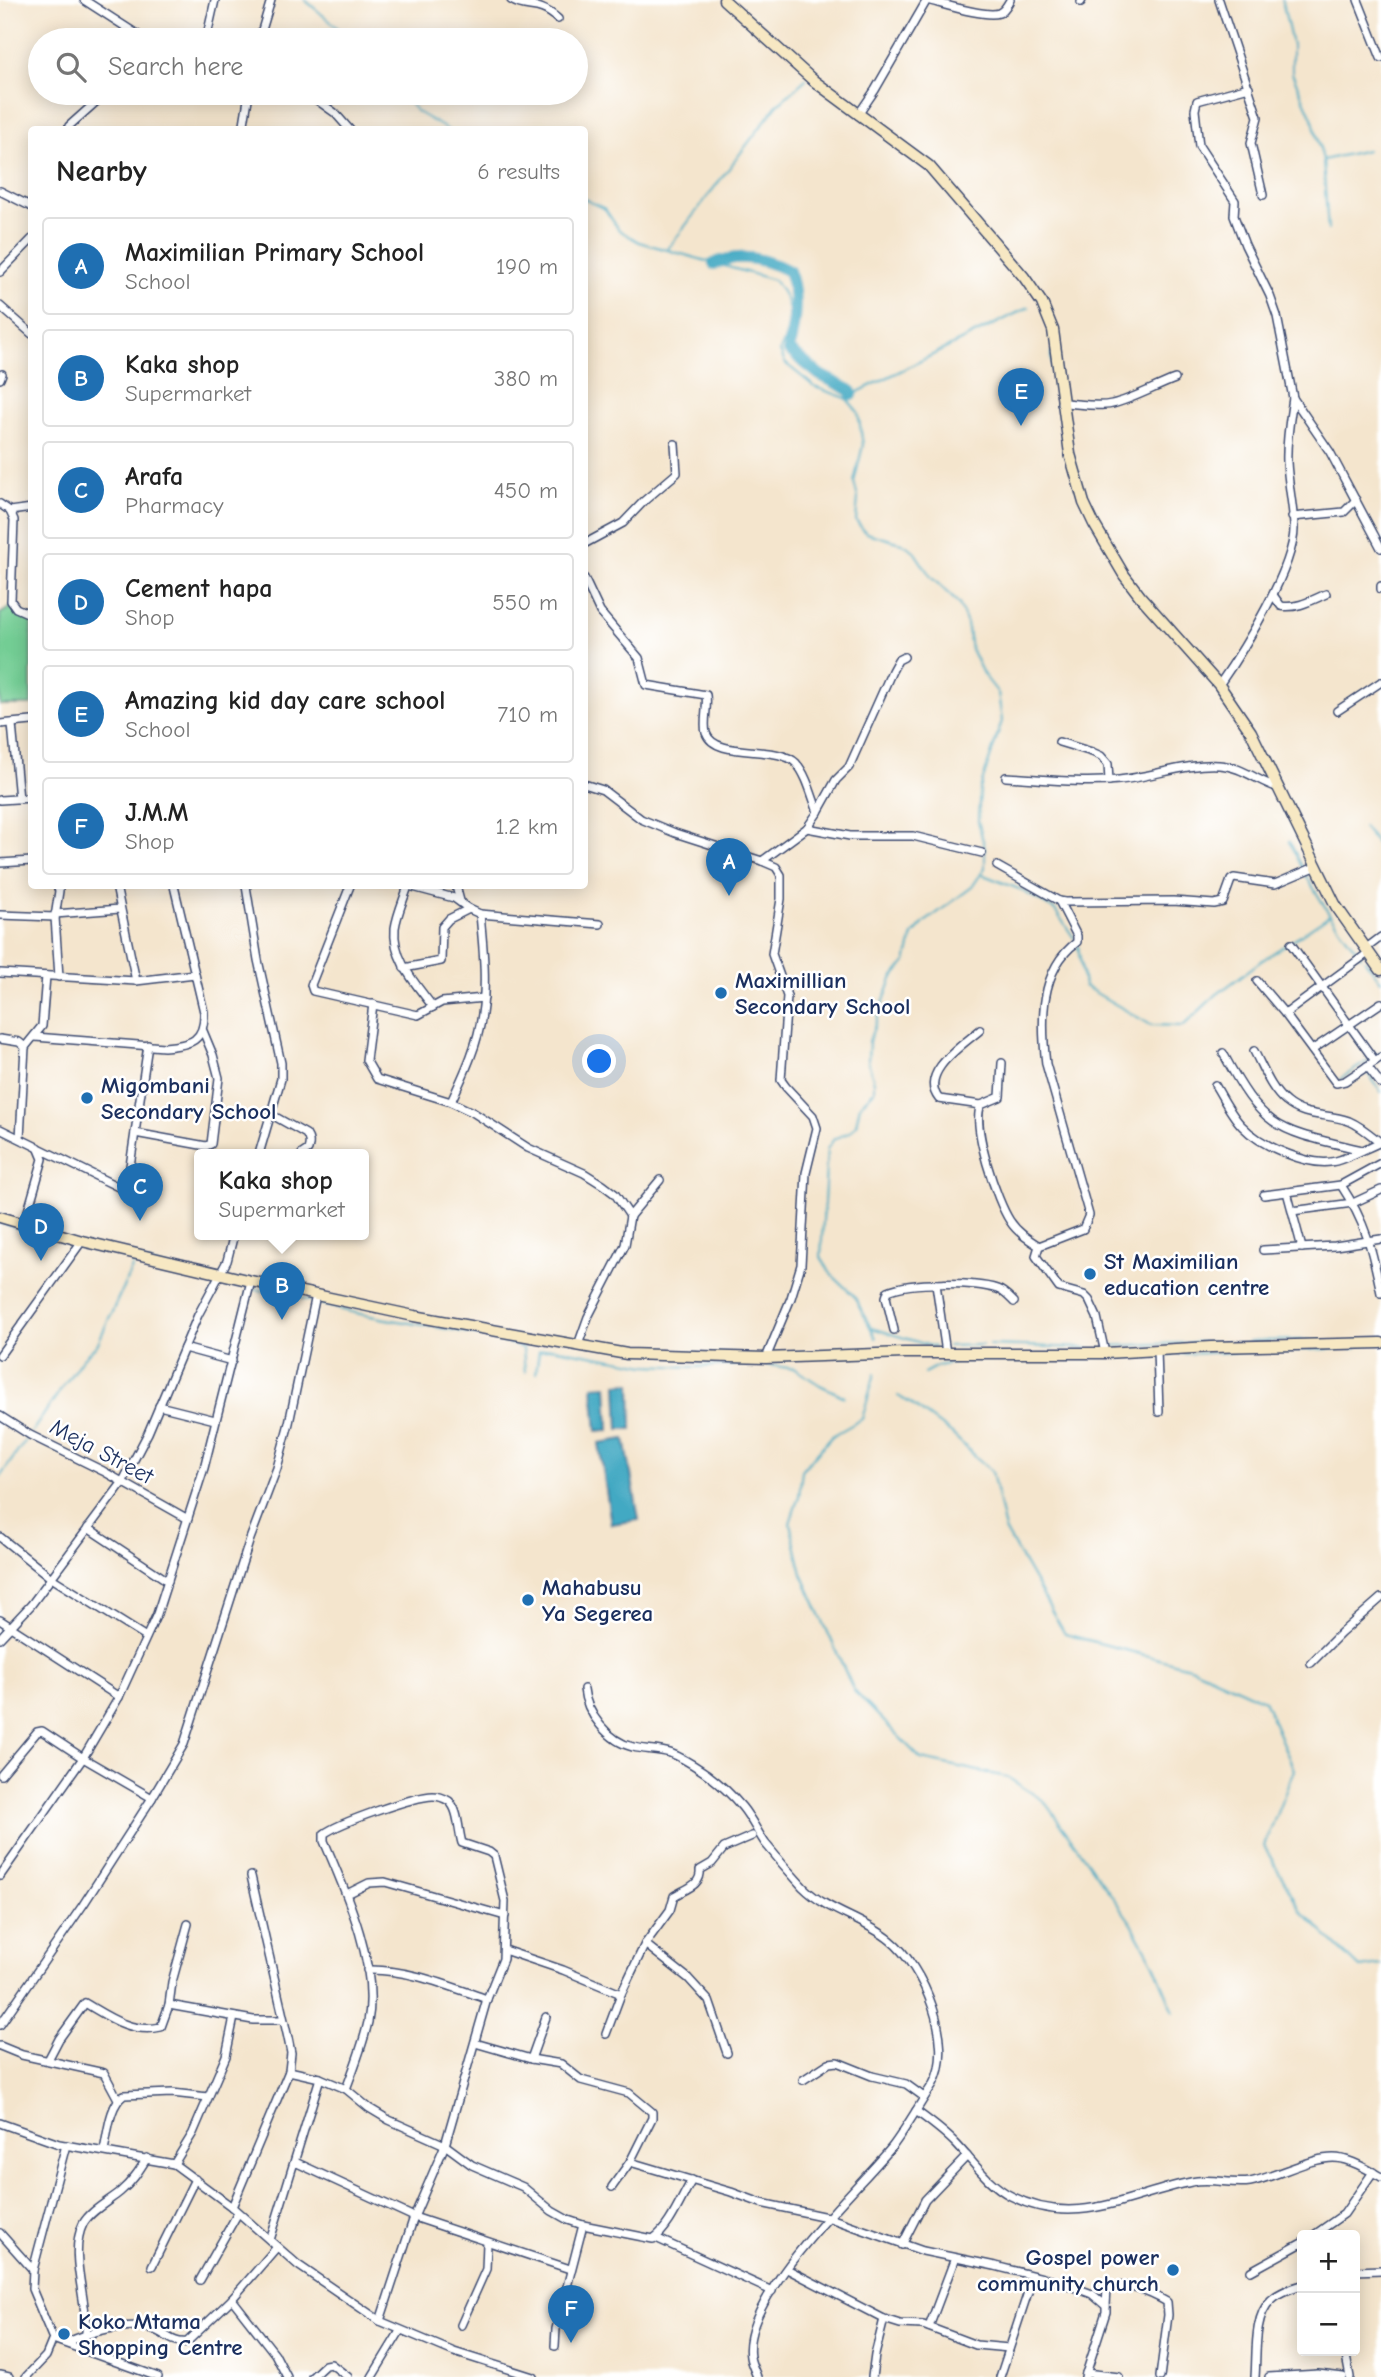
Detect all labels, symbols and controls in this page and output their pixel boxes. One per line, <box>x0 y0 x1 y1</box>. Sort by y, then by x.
search box <box>28 28 588 105</box>
icon: search <box>52 48 90 86</box>
text: Search here <box>108 52 243 82</box>
text: Nearby <box>56 154 147 189</box>
text: 6 results <box>477 158 560 185</box>
text: Maximilian Primary School <box>125 238 424 268</box>
text: A <box>75 253 87 280</box>
text: 190 m <box>496 253 558 280</box>
text: School <box>125 268 190 295</box>
text: Kaka shop <box>125 350 239 380</box>
text: B <box>74 365 88 392</box>
text: 380 m <box>494 365 558 392</box>
pin: E <box>998 368 1044 426</box>
text: Supermarket <box>125 380 251 407</box>
text: Arafa <box>125 462 183 492</box>
text: C <box>74 477 88 504</box>
text: 450 m <box>494 477 558 504</box>
text: Pharmacy <box>125 492 223 519</box>
text: Cement hapa <box>125 574 272 604</box>
text: D <box>74 589 88 616</box>
text: 550 m <box>492 589 558 616</box>
text: Shop <box>125 604 174 631</box>
text: Amazing kid day care school <box>125 686 445 716</box>
text: E <box>74 701 88 728</box>
text: 710 m <box>497 701 558 728</box>
text: School <box>125 716 190 743</box>
text: J.M.M <box>125 798 189 828</box>
text: F <box>74 813 88 840</box>
text: 1.2 km <box>496 813 558 840</box>
text: Shop <box>125 828 174 855</box>
pin: A <box>706 838 752 896</box>
place label: Maximillian Secondary School <box>735 967 910 1020</box>
marker: Maximillian Secondary School <box>713 985 729 1001</box>
your location <box>582 1044 616 1078</box>
place label: Migombani Secondary School <box>101 1072 276 1125</box>
marker: Migombani Secondary School <box>79 1090 95 1106</box>
popup <box>194 1149 369 1240</box>
pin: C <box>117 1163 163 1221</box>
text: Kaka shop <box>218 1166 333 1196</box>
text: Supermarket <box>218 1196 345 1223</box>
pin: D <box>18 1203 64 1261</box>
place label: St Maximilian education centre <box>1104 1248 1269 1301</box>
pin: B <box>259 1262 305 1320</box>
marker: St Maximilian education centre <box>1082 1266 1098 1282</box>
street label: Meja Street <box>45 1413 159 1491</box>
place label: Mahabusu Ya Segerea <box>542 1574 653 1627</box>
marker: Mahabusu Ya Segerea <box>520 1592 536 1608</box>
map controls <box>1297 2230 1360 2356</box>
button: + <box>1297 2230 1360 2293</box>
place label: Gospel power community church <box>977 2244 1160 2297</box>
marker: Gospel power community church <box>1165 2262 1181 2278</box>
pin: F <box>548 2285 594 2343</box>
button: − <box>1297 2293 1360 2356</box>
place label: Koko Mtama Shopping Centre <box>78 2308 242 2361</box>
marker: Koko Mtama Shopping Centre <box>56 2326 72 2342</box>

